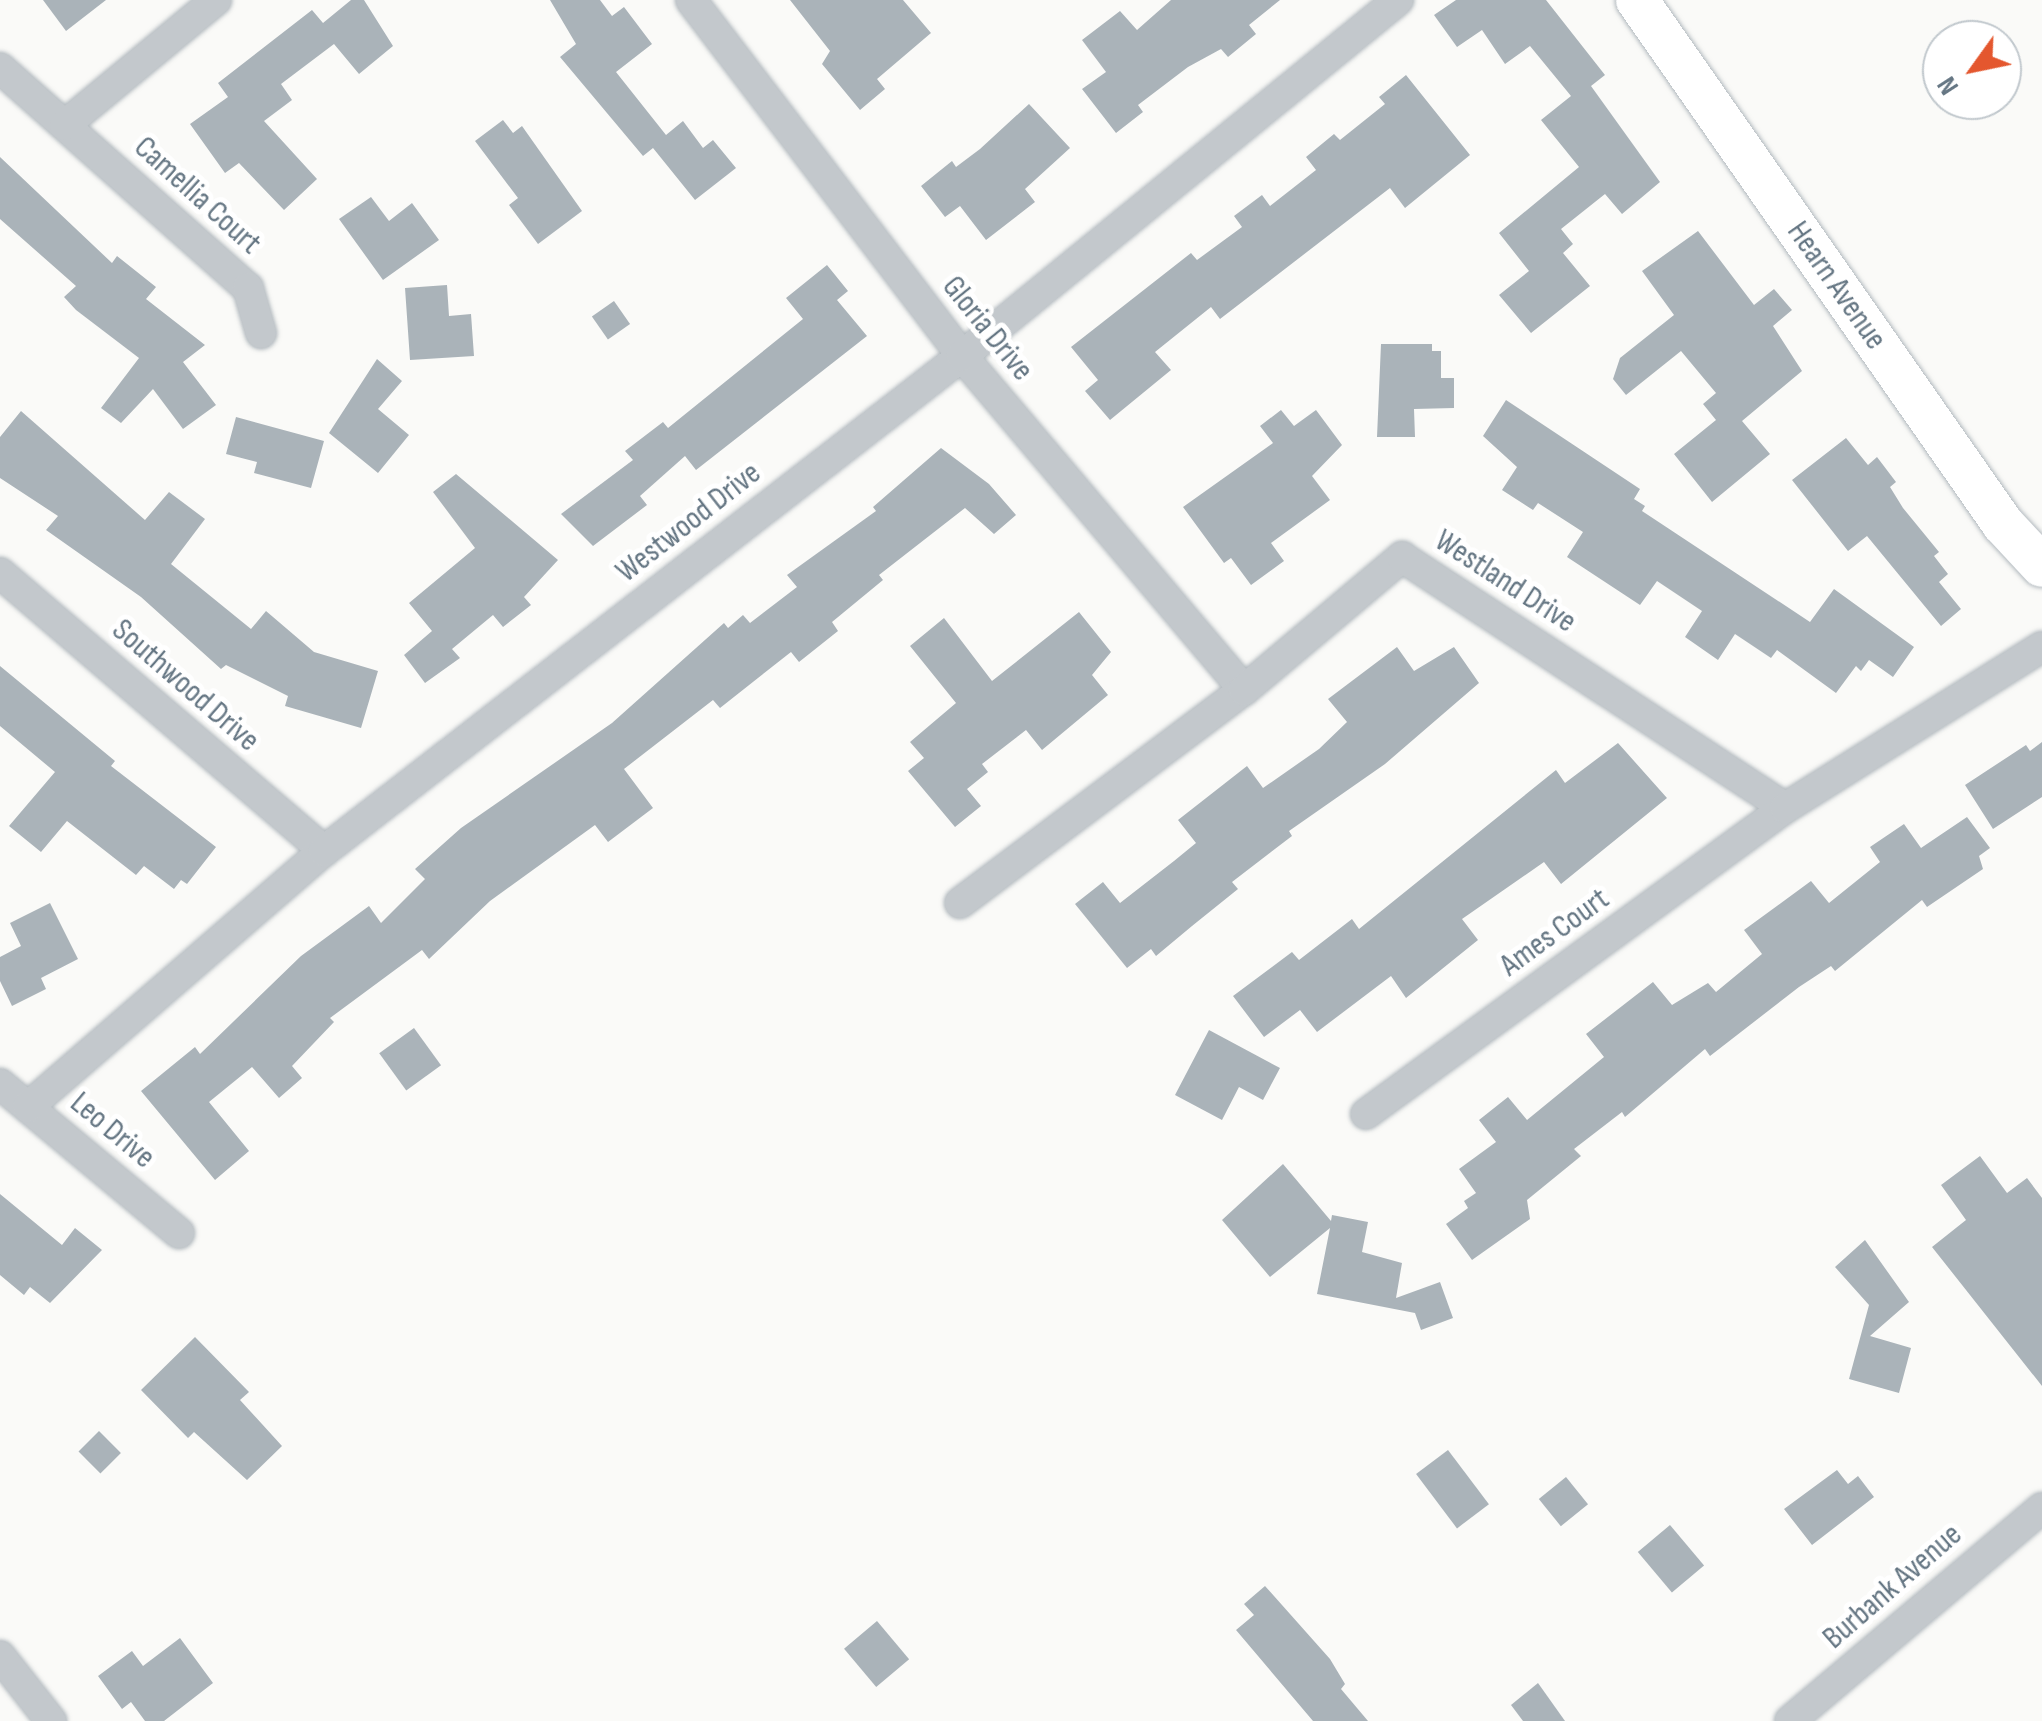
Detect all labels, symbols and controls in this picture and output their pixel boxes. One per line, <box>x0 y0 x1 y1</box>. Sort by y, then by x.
north arrow <box>1922 20 2022 120</box>
text: N <box>1930 70 1966 101</box>
street label: Camellia Court <box>125 129 269 263</box>
street label: Hearn Avenue <box>1778 215 1894 357</box>
street label: Gloria Drive <box>933 269 1041 389</box>
street label: Westwood Drive <box>609 455 769 591</box>
street label: Westland Drive <box>1427 522 1583 642</box>
street label: Southwood Drive <box>104 612 266 760</box>
street label: Ames Court <box>1493 881 1617 985</box>
street label: Leo Drive <box>62 1085 162 1177</box>
street label: Burbank Avenue <box>1816 1516 1970 1658</box>

